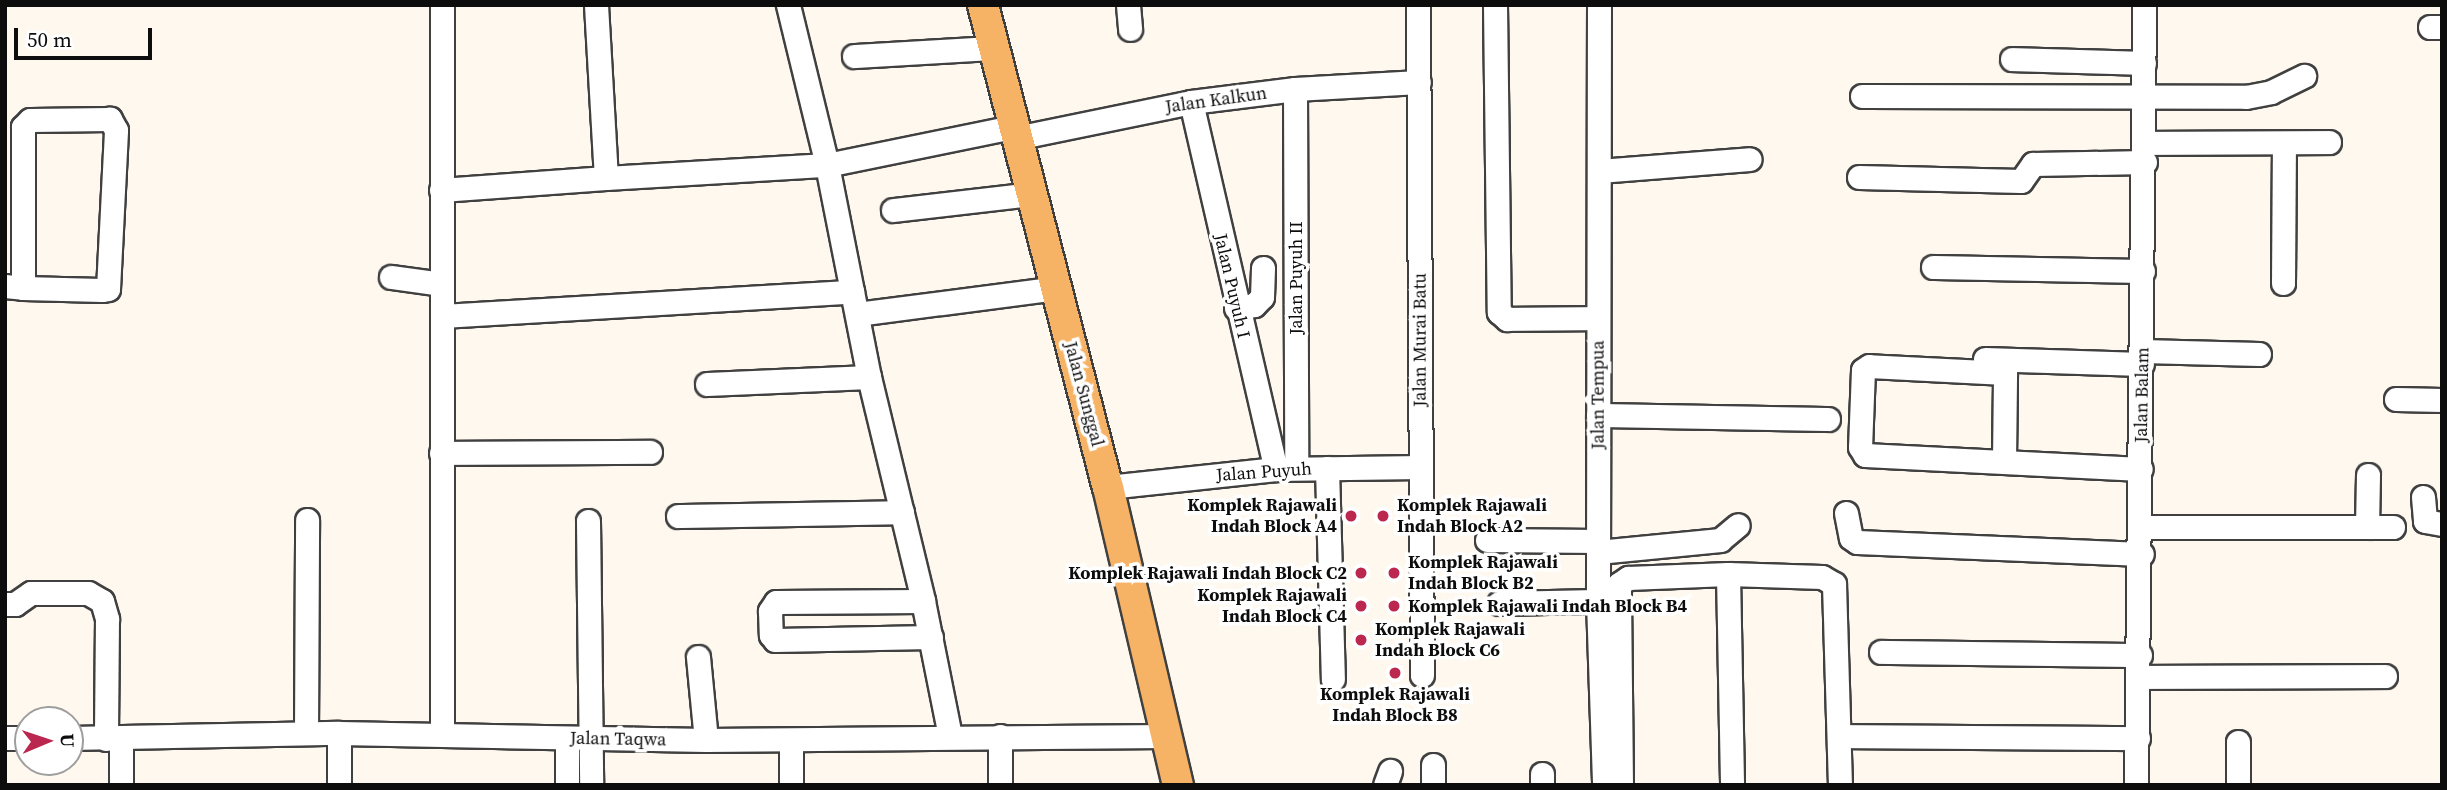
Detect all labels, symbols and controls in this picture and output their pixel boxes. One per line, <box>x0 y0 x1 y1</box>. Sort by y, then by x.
scale bar <box>18 14 156 58</box>
text: 50 m <box>27 25 72 54</box>
street label: Jalan Kalkun <box>1164 82 1268 118</box>
street label: Jalan Puyuh II <box>1285 221 1307 335</box>
street label: Jalan Puyuh I <box>1209 231 1255 341</box>
street label: Jalan Murai Batu <box>1409 273 1431 407</box>
street label: Jalan Sunggal <box>1060 339 1108 449</box>
street label: Jalan Tempua <box>1587 340 1609 450</box>
street label: Jalan Balam <box>2130 347 2154 443</box>
street label: Jalan Puyuh <box>1215 458 1313 486</box>
place label: Komplek Rajawali Indah Block A4 <box>1187 495 1337 538</box>
place label: Komplek Rajawali Indah Block A2 <box>1397 495 1547 538</box>
marker: Komplek Rajawali Indah Block A4 <box>1343 508 1359 524</box>
marker: Komplek Rajawali Indah Block A2 <box>1375 508 1391 524</box>
place label: Komplek Rajawali Indah Block B2 <box>1408 552 1558 594</box>
place label: Komplek Rajawali Indah Block C2 <box>1068 562 1347 584</box>
marker: Komplek Rajawali Indah Block C2 <box>1353 565 1369 581</box>
marker: Komplek Rajawali Indah Block B2 <box>1386 565 1402 581</box>
place label: Komplek Rajawali Indah Block C4 <box>1197 585 1347 628</box>
place label: Komplek Rajawali Indah Block B4 <box>1408 595 1687 617</box>
marker: Komplek Rajawali Indah Block C4 <box>1353 598 1369 614</box>
marker: Komplek Rajawali Indah Block B4 <box>1386 598 1402 614</box>
place label: Komplek Rajawali Indah Block C6 <box>1375 619 1525 662</box>
marker: Komplek Rajawali Indah Block C6 <box>1353 632 1369 648</box>
marker: Komplek Rajawali Indah Block B8 <box>1387 665 1403 681</box>
place label: Komplek Rajawali Indah Block B8 <box>1320 684 1470 726</box>
north arrow <box>14 706 84 776</box>
street label: Jalan Taqwa <box>569 727 667 751</box>
text: U <box>55 733 81 748</box>

